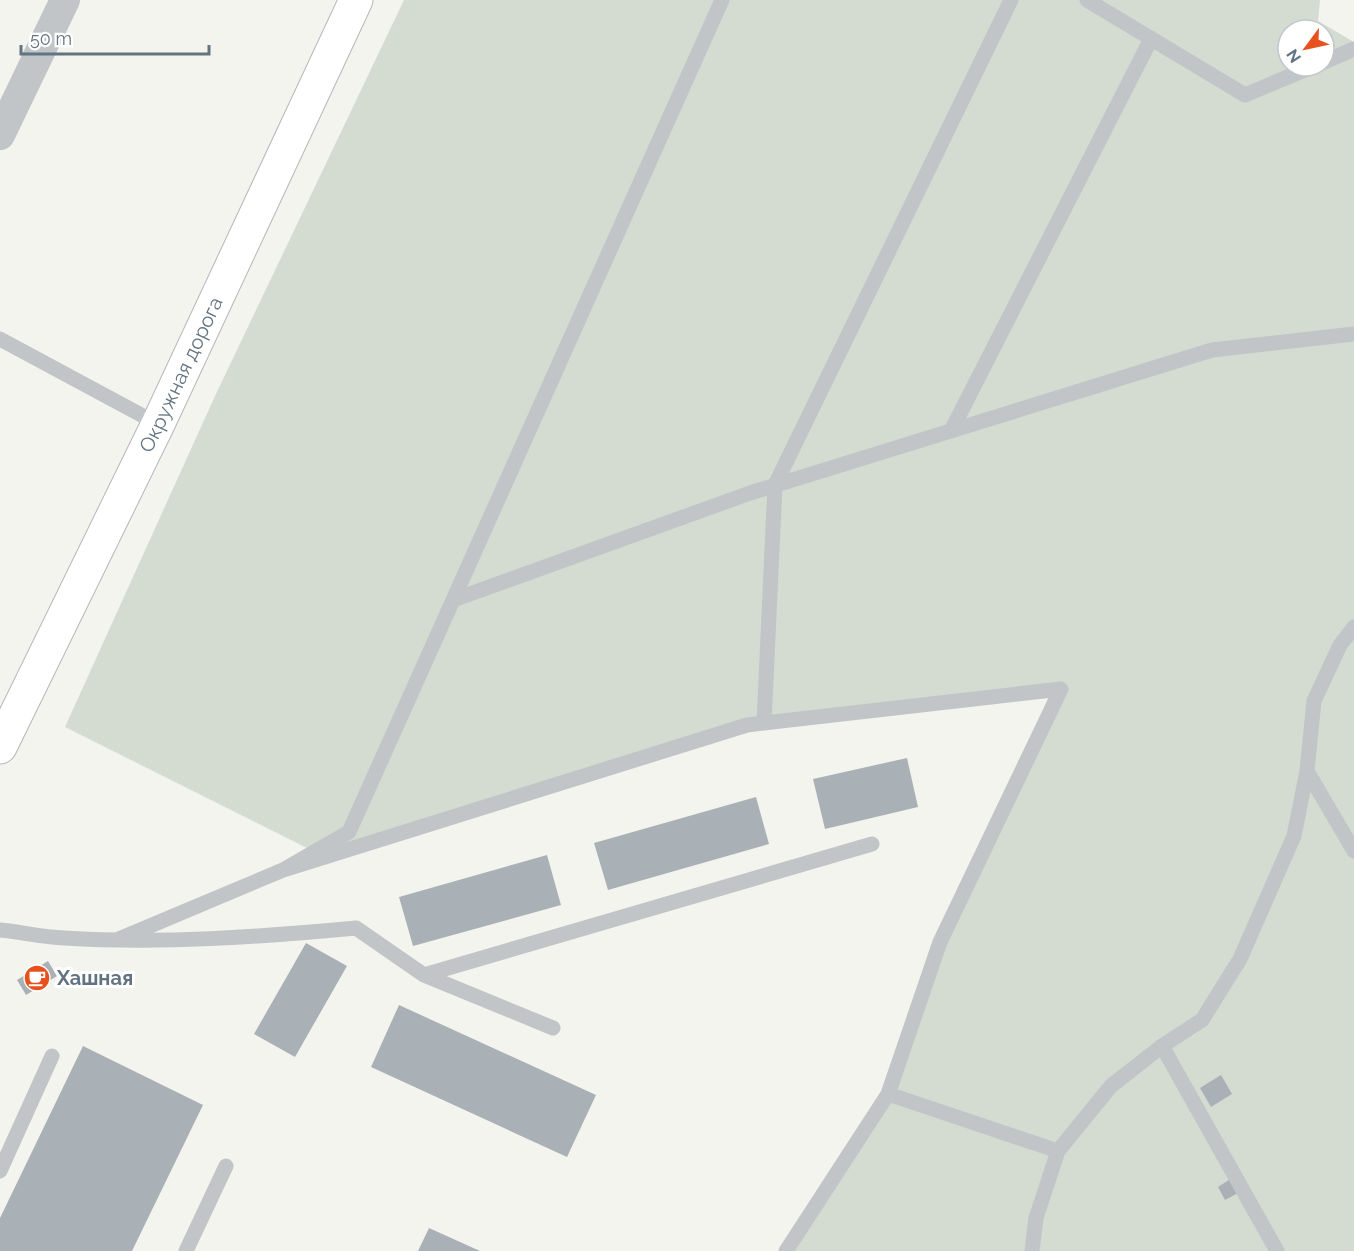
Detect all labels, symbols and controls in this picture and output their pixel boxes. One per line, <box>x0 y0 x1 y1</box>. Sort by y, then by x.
scale bar <box>21 18 208 56</box>
north arrow <box>1276 18 1336 78</box>
text: 50 m <box>30 28 72 49</box>
text: N <box>1283 46 1305 66</box>
street label: Окружная дорога <box>134 293 228 456</box>
cafe icon: Хашная <box>22 963 52 993</box>
place label: Хашная <box>56 966 133 990</box>

